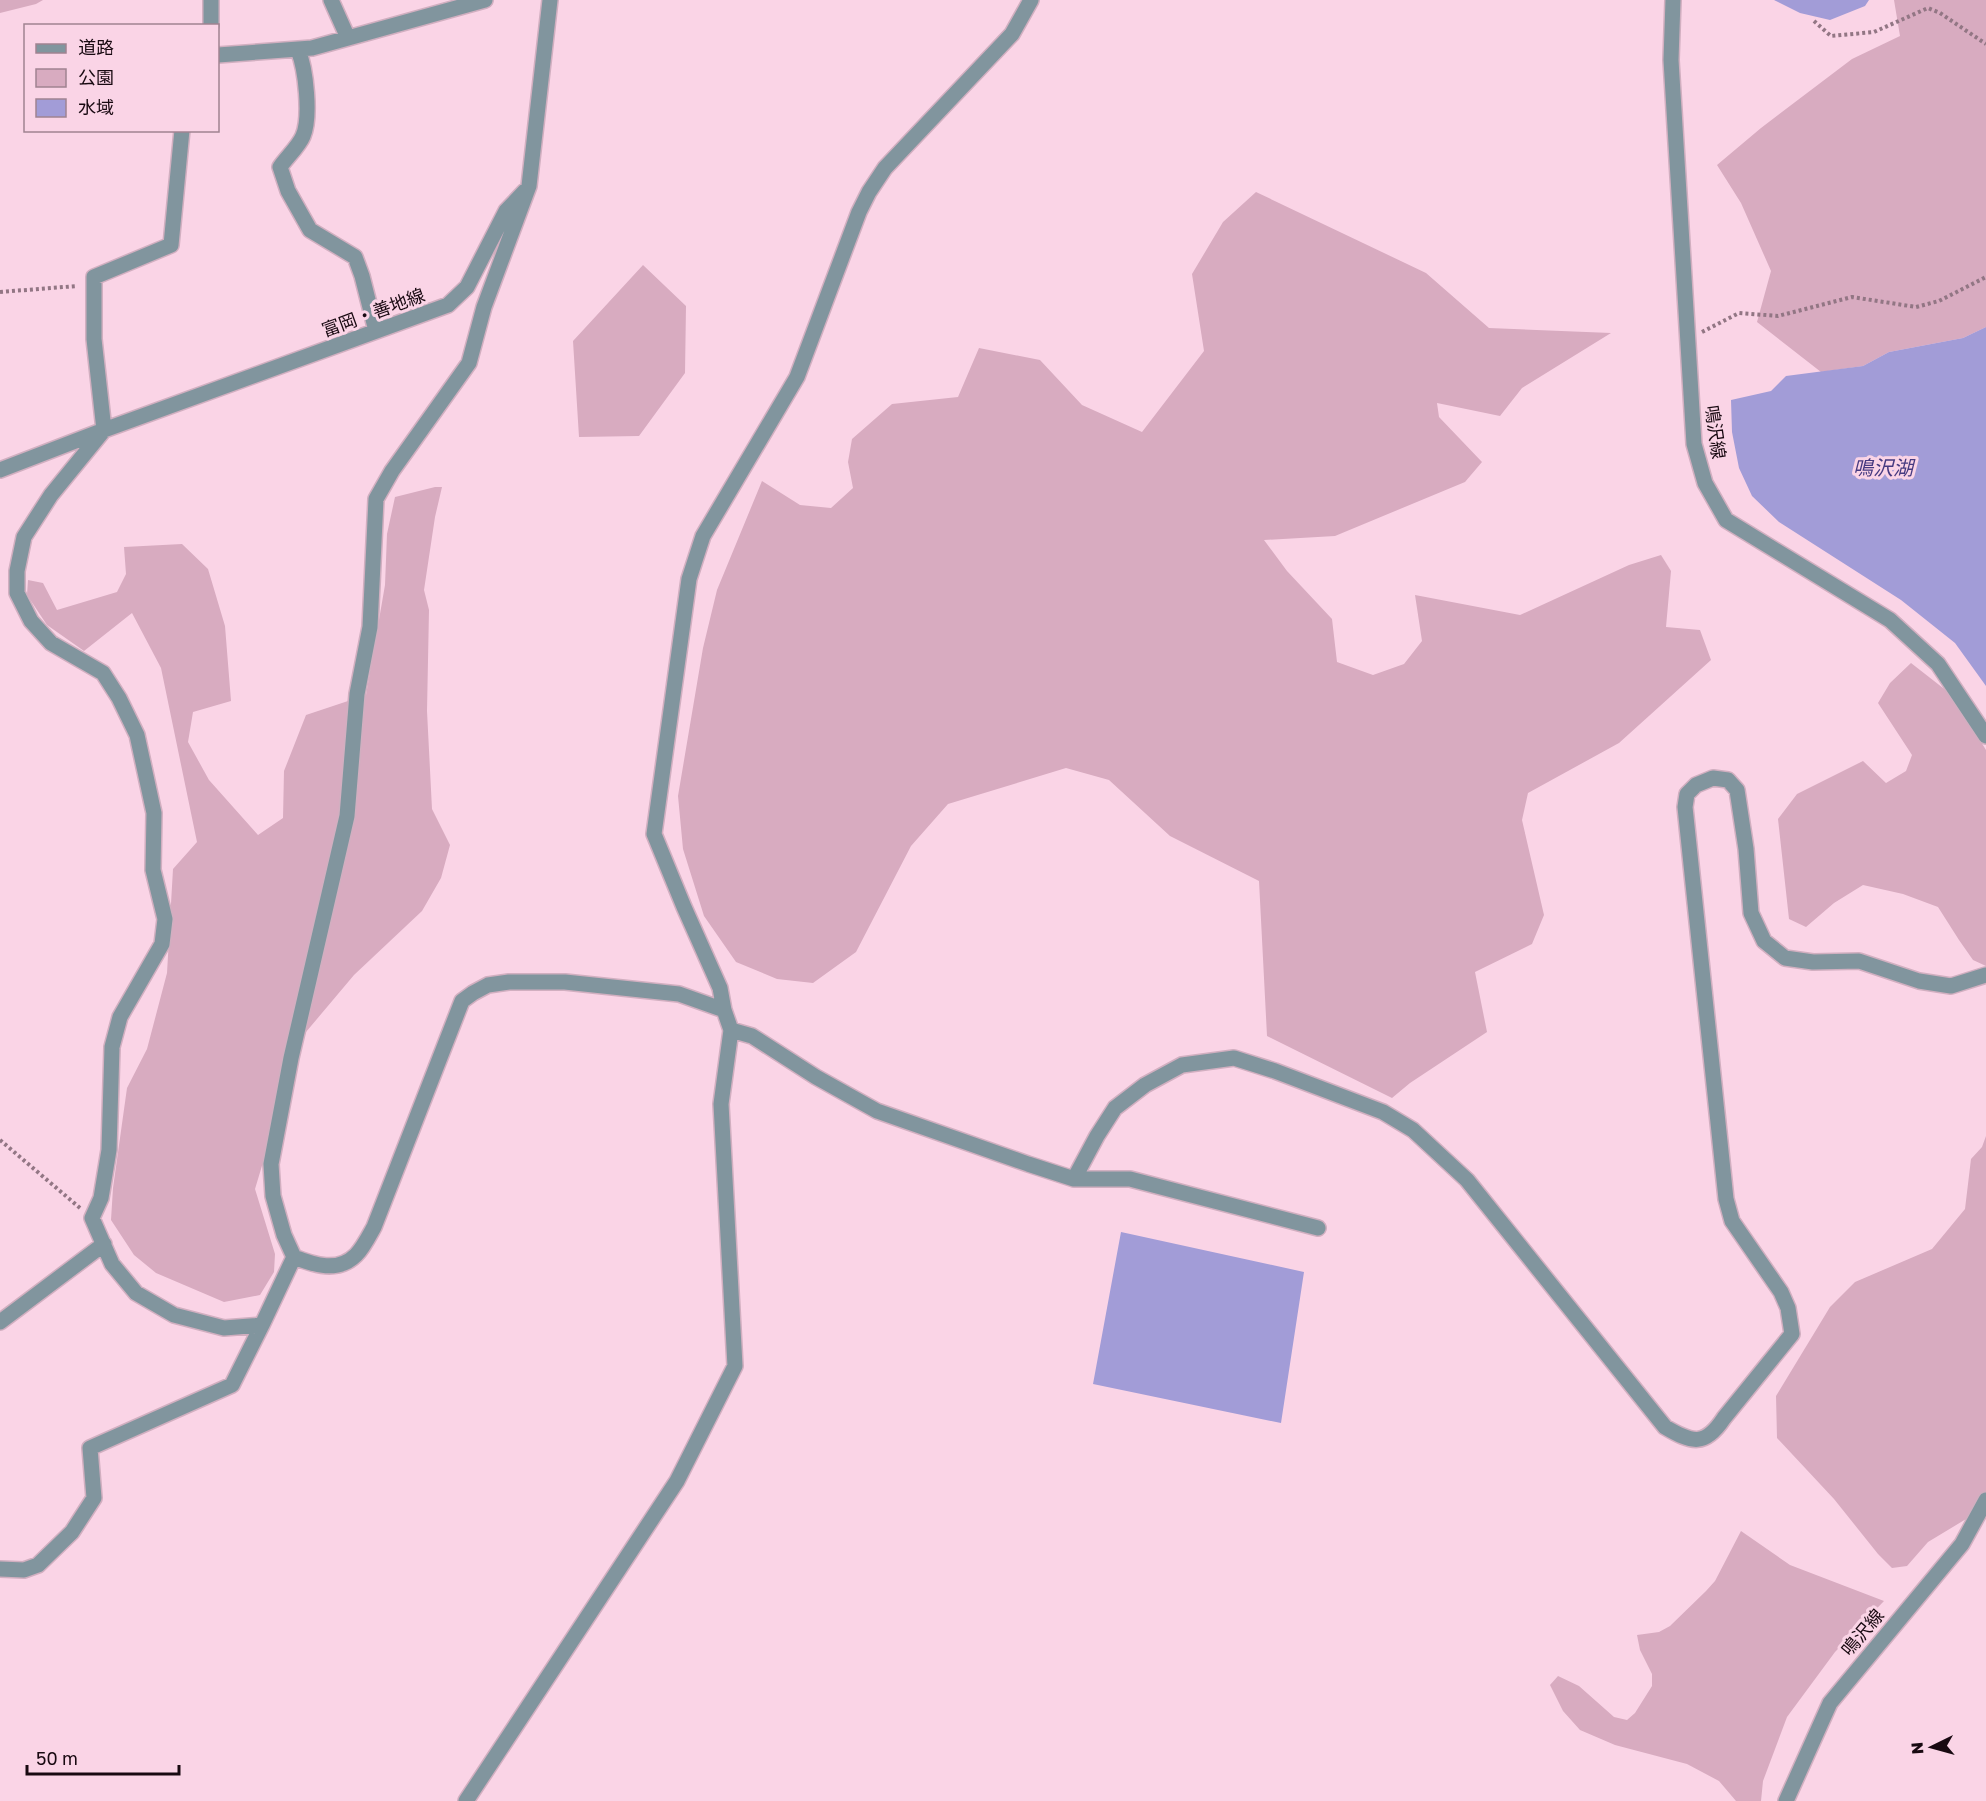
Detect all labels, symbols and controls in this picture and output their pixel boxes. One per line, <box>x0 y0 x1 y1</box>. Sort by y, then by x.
legend <box>24 24 219 132</box>
text: 道路 <box>78 36 114 58</box>
text: 公園 <box>78 66 114 88</box>
text: 水域 <box>78 96 114 118</box>
street label: 富岡・善地線 <box>318 283 428 341</box>
street label: 鳴沢線 <box>1701 404 1731 460</box>
water label: 鳴沢湖 <box>1853 455 1916 479</box>
street label: 鳴沢線 <box>1836 1604 1888 1660</box>
north arrow <box>1902 1717 1962 1777</box>
scale bar <box>27 1738 178 1776</box>
text: N <box>1907 1741 1928 1755</box>
text: 50 m <box>36 1747 78 1769</box>

